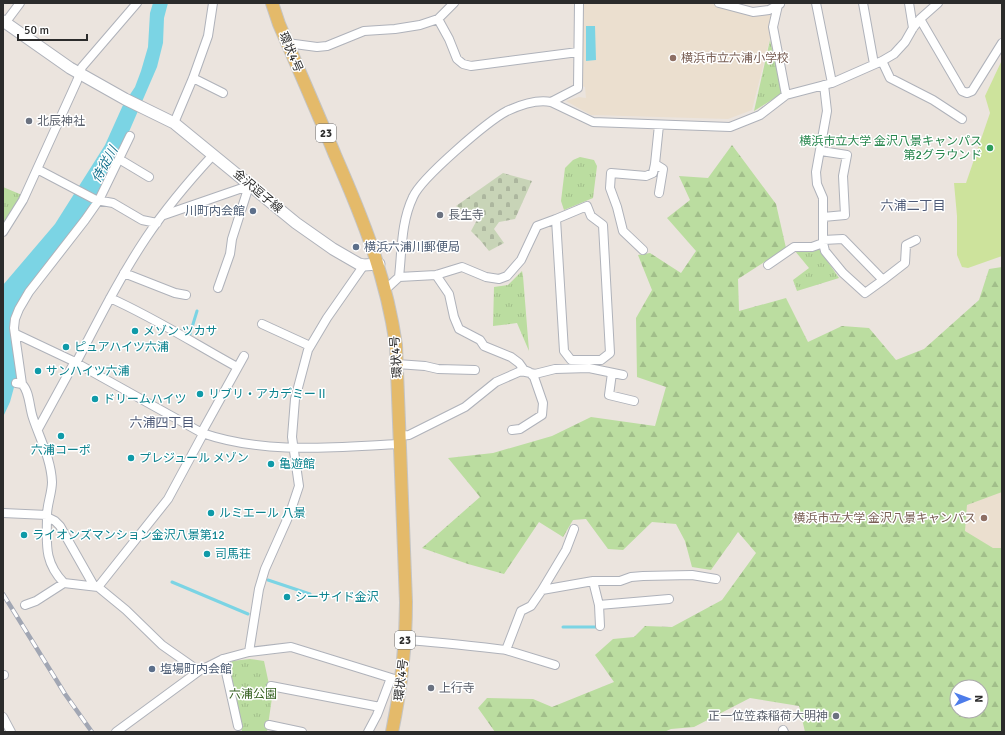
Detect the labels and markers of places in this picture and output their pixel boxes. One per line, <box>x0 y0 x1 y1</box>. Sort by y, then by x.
place label: 横浜市立六浦小学校 <box>681 51 789 66</box>
marker: 横浜市立六浦小学校 <box>668 53 678 63</box>
place label: 北辰神社 <box>37 114 85 129</box>
marker: 北辰神社 <box>24 116 34 126</box>
place label: 横浜市立大学 金沢八景キャンパス 第2グラウンド <box>799 134 982 163</box>
marker: 横浜市立大学 金沢八景キャンパス 第2グラウンド <box>985 143 995 153</box>
place label: 川町内会館 <box>185 204 245 219</box>
marker: 川町内会館 <box>248 206 258 216</box>
place label: 長生寺 <box>448 208 484 223</box>
marker: 長生寺 <box>435 210 445 220</box>
place label: 横浜六浦川郵便局 <box>364 240 460 255</box>
marker: 横浜六浦川郵便局 <box>351 242 361 252</box>
place label: メゾン ツカサ <box>143 324 218 339</box>
marker: メゾン ツカサ <box>130 326 140 336</box>
place label: ピュアハイツ六浦 <box>74 340 169 355</box>
marker: ピュアハイツ六浦 <box>61 342 71 352</box>
place label: サンハイツ六浦 <box>46 364 130 379</box>
marker: サンハイツ六浦 <box>33 366 43 376</box>
place label: リブリ・アカデミーⅡ <box>208 387 328 402</box>
marker: リブリ・アカデミーⅡ <box>195 389 205 399</box>
place label: ドリームハイツ <box>103 392 186 407</box>
marker: ドリームハイツ <box>90 394 100 404</box>
marker: 六浦コーポ <box>56 431 66 441</box>
place label: 六浦コーポ <box>31 443 91 458</box>
place label: プレジュール メゾン <box>139 451 249 466</box>
marker: プレジュール メゾン <box>126 453 136 463</box>
place label: 亀遊館 <box>279 457 315 472</box>
marker: 亀遊館 <box>266 459 276 469</box>
place label: ルミエール 八景 <box>219 506 306 521</box>
marker: ルミエール 八景 <box>206 508 216 518</box>
place label: 横浜市立大学 金沢八景キャンパス <box>793 511 976 526</box>
marker: 横浜市立大学 金沢八景キャンパス <box>979 513 989 523</box>
place label: ライオンズマンション金沢八景第12 <box>32 528 225 543</box>
marker: ライオンズマンション金沢八景第12 <box>19 530 29 540</box>
place label: 司馬荘 <box>215 547 251 562</box>
marker: 司馬荘 <box>202 549 212 559</box>
place label: シーサイド金沢 <box>295 590 379 605</box>
marker: シーサイド金沢 <box>282 592 292 602</box>
place label: 塩場町内会館 <box>160 662 232 677</box>
marker: 塩場町内会館 <box>147 664 157 674</box>
place label: 上行寺 <box>439 681 475 696</box>
marker: 上行寺 <box>426 683 436 693</box>
place label: 正一位笠森稲荷大明神 <box>708 709 828 724</box>
marker: 正一位笠森稲荷大明神 <box>831 711 841 721</box>

